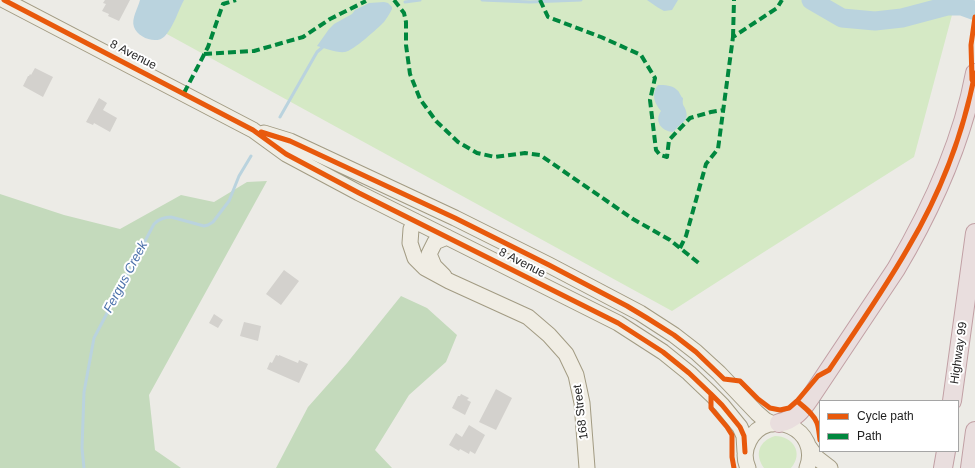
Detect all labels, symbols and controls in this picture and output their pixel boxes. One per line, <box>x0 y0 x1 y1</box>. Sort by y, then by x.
street label: 8 Avenue <box>107 37 159 73</box>
water label: Fergus Creek <box>101 239 151 315</box>
street label: 8 Avenue <box>496 245 548 281</box>
street label: Highway 99 <box>948 321 970 385</box>
street label: 168 Street <box>570 384 592 440</box>
legend <box>819 400 959 452</box>
text: Cycle path <box>857 409 914 423</box>
text: Path <box>857 429 882 443</box>

